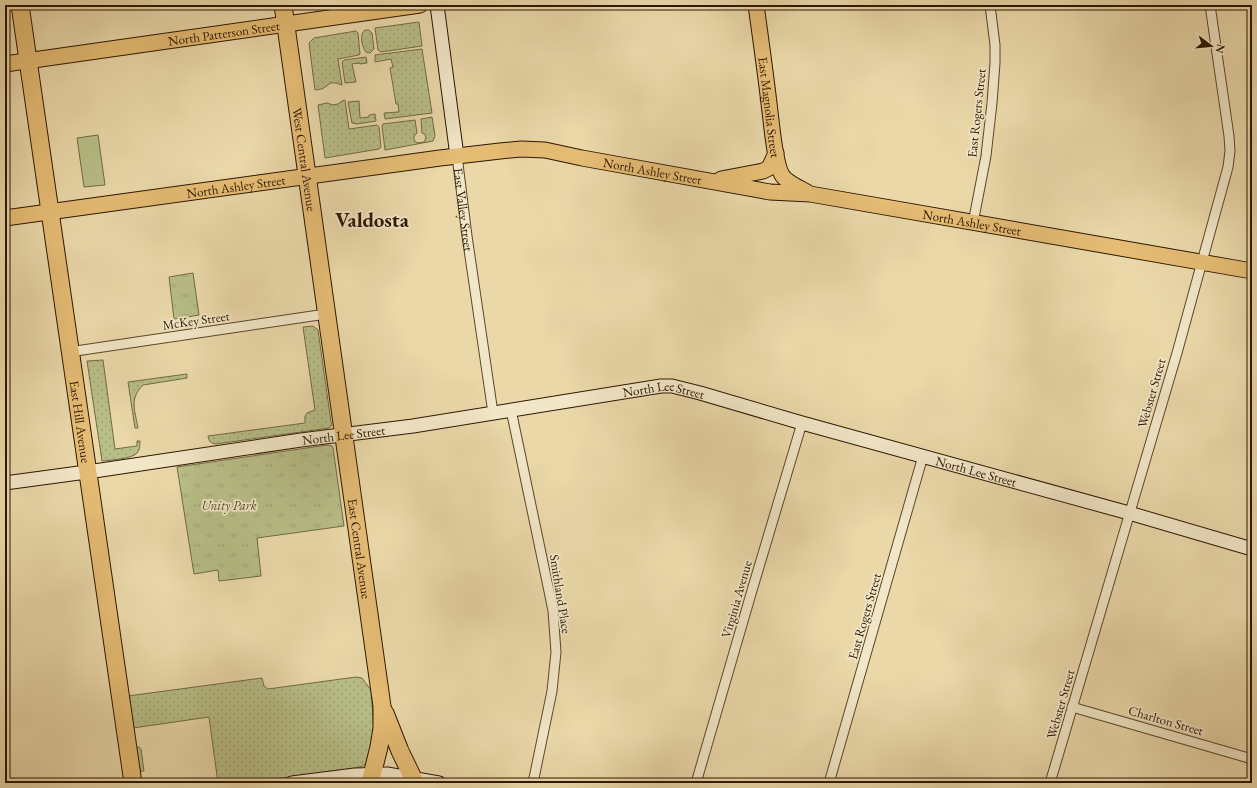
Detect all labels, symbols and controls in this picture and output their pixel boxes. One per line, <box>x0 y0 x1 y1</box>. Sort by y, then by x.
street label: North Patterson Street <box>167 17 281 50</box>
north arrow <box>1191 26 1231 66</box>
text: N <box>1213 43 1229 55</box>
street label: East Magnolia Street <box>754 56 784 159</box>
street label: East Rogers Street <box>963 68 990 158</box>
street label: West Central Avenue <box>289 107 320 212</box>
street label: North Ashley Street <box>602 154 703 188</box>
street label: East Valley Street <box>450 167 477 253</box>
street label: North Ashley Street <box>185 171 286 202</box>
district label: Valdosta <box>335 206 410 233</box>
street label: North Ashley Street <box>921 206 1022 240</box>
street label: McKey Street <box>161 307 231 334</box>
street label: Webster Street <box>1133 357 1169 430</box>
street label: North Lee Street <box>621 378 707 403</box>
street label: East Hill Avenue <box>66 379 94 464</box>
street label: North Lee Street <box>301 422 386 449</box>
street label: North Lee Street <box>934 452 1018 491</box>
park label: Unity Park <box>201 497 257 514</box>
street label: East Central Avenue <box>344 497 375 600</box>
street label: Smithland Place <box>546 553 575 635</box>
street label: Virginia Avenue <box>717 558 756 640</box>
street label: East Rogers Street <box>844 571 885 661</box>
street label: Webster Street <box>1042 668 1078 741</box>
street label: Charlton Street <box>1126 702 1205 739</box>

